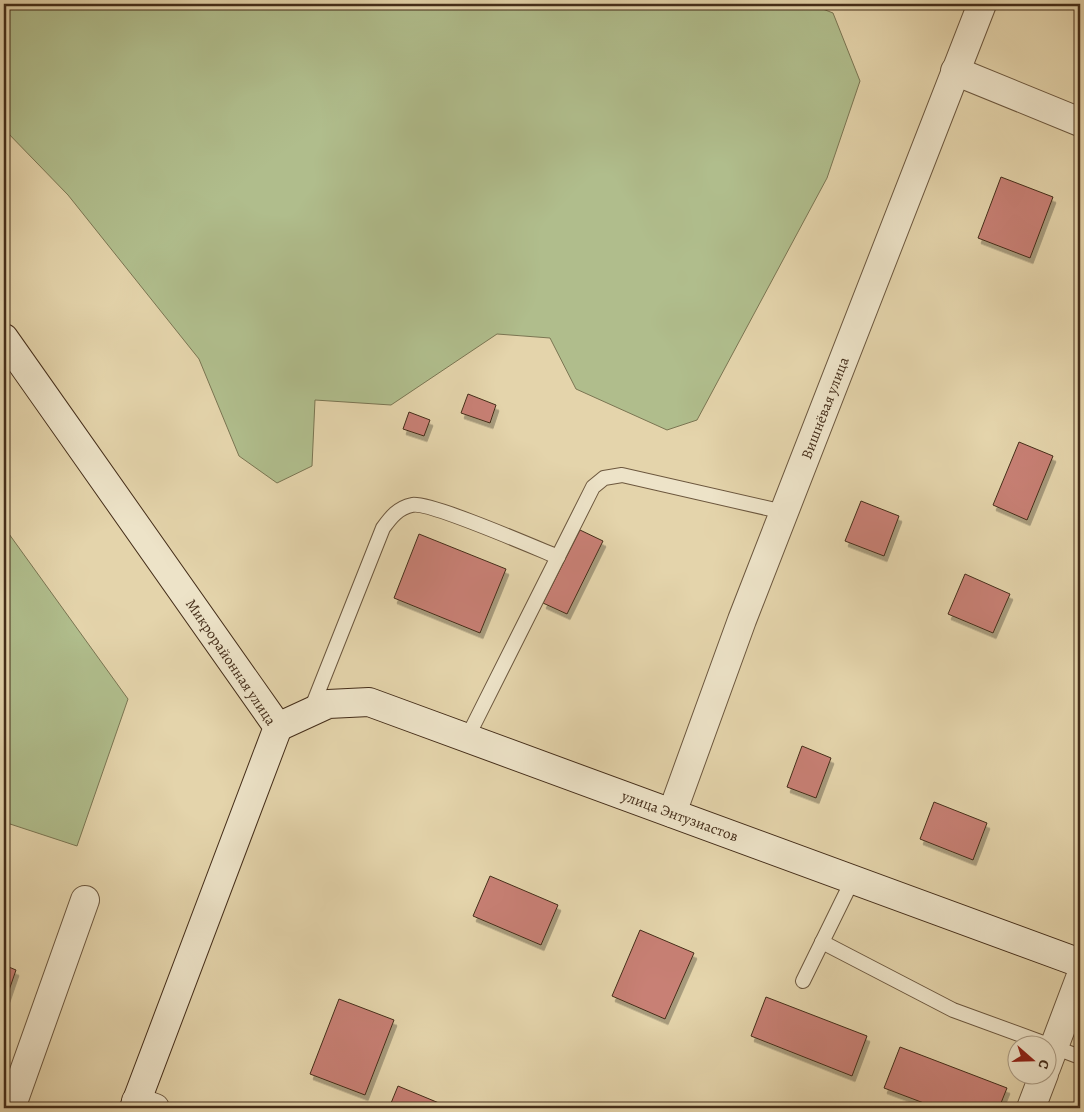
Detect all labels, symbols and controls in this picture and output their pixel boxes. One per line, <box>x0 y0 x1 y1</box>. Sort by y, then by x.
street label: Вишнёвая улица <box>796 354 854 462</box>
street label: Микрорайонная улица <box>181 595 281 729</box>
street label: улица Энтузиастов <box>618 785 741 846</box>
north arrow <box>1006 1034 1056 1084</box>
text: С <box>1033 1057 1054 1072</box>

